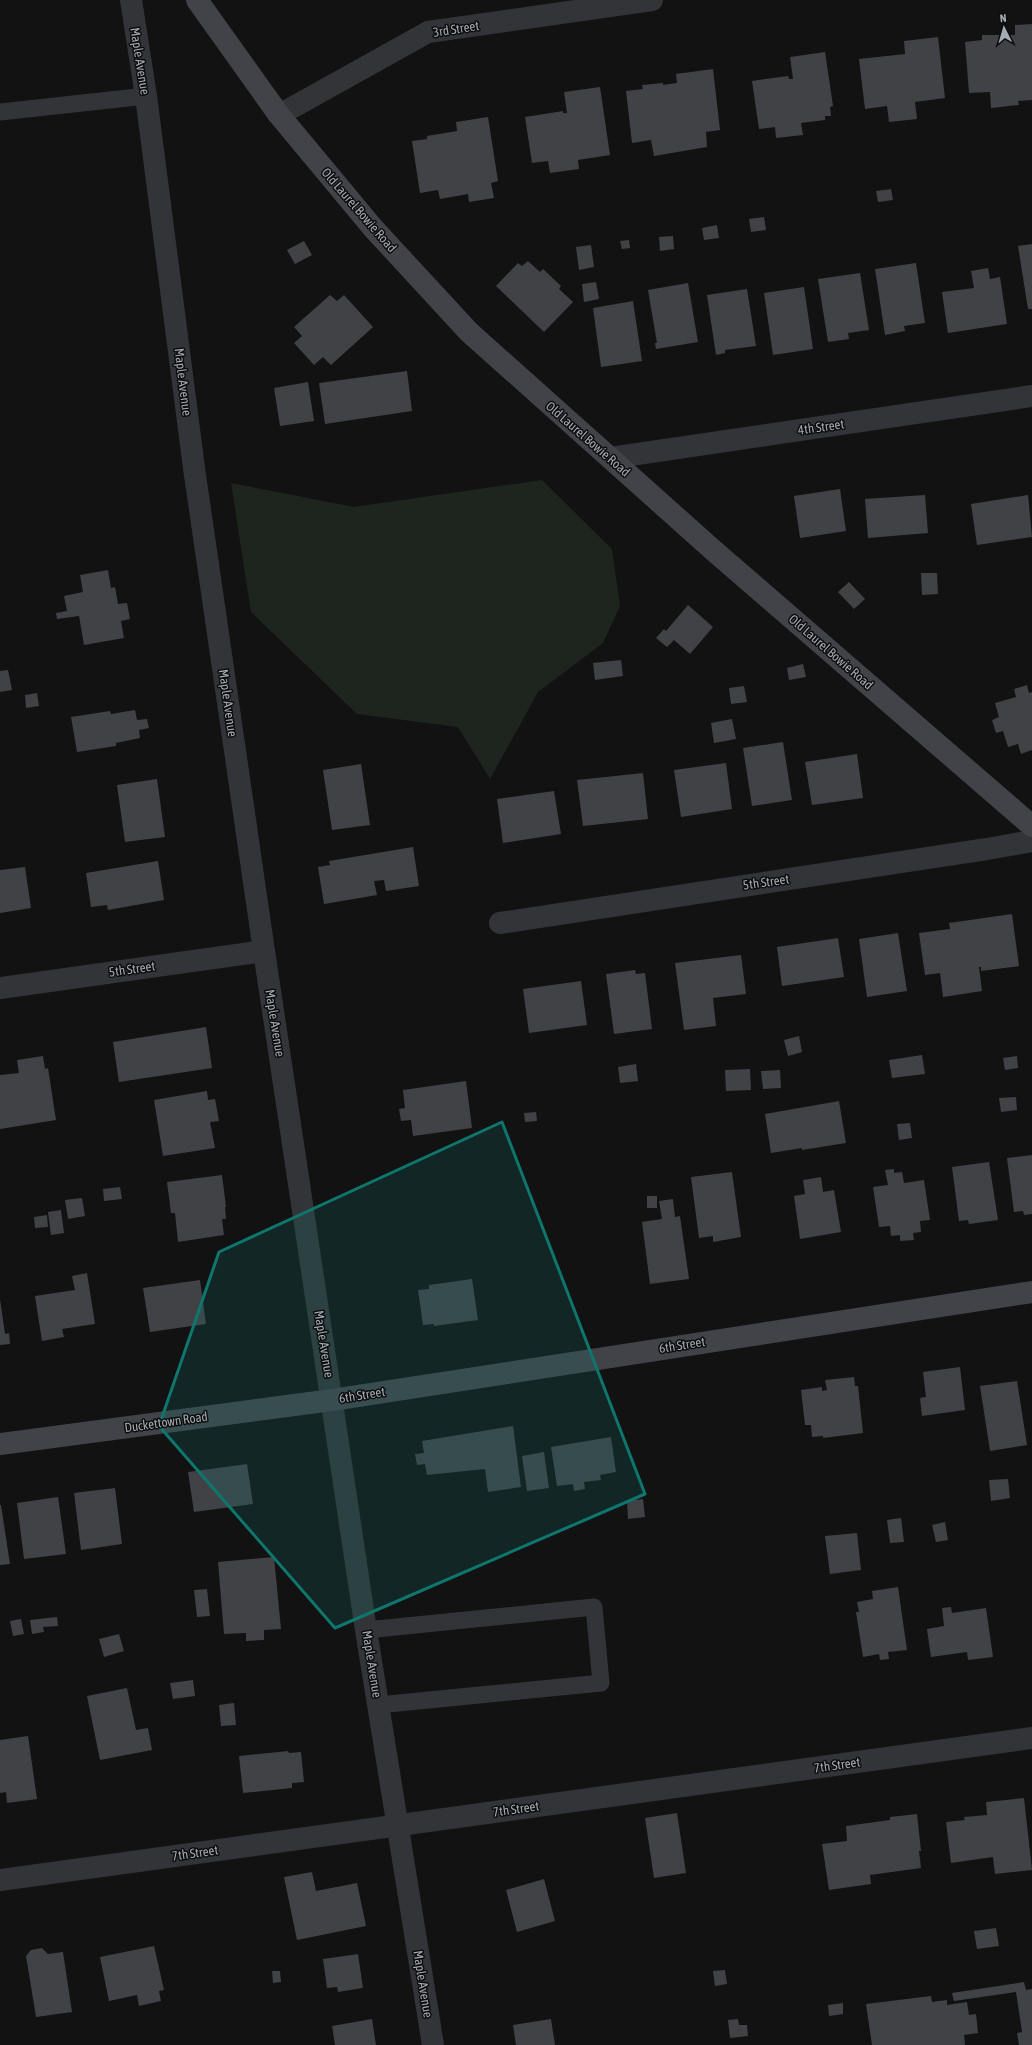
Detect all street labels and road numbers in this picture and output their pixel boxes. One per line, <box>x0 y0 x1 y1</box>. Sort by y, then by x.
street label: 3rd Street <box>432 18 480 40</box>
street label: Maple Avenue <box>127 26 153 96</box>
street label: Old Laurel Bowie Road <box>318 165 400 255</box>
street label: Maple Avenue <box>171 347 195 417</box>
street label: Old Laurel Bowie Road <box>543 398 633 480</box>
street label: 4th Street <box>797 416 845 438</box>
street label: Old Laurel Bowie Road <box>786 611 876 693</box>
street label: Maple Avenue <box>216 668 240 738</box>
street label: 5th Street <box>742 871 790 893</box>
street label: 5th Street <box>108 958 156 980</box>
street label: Maple Avenue <box>262 988 288 1058</box>
street label: Maple Avenue <box>311 1309 337 1379</box>
street label: 6th Street <box>658 1334 706 1356</box>
street label: 6th Street <box>338 1384 386 1406</box>
street label: Duckettown Road <box>123 1409 209 1435</box>
street label: Maple Avenue <box>359 1629 385 1699</box>
street label: 7th Street <box>813 1754 861 1776</box>
street label: 7th Street <box>492 1798 540 1820</box>
street label: 7th Street <box>171 1842 219 1864</box>
street label: Maple Avenue <box>410 1949 436 2019</box>

